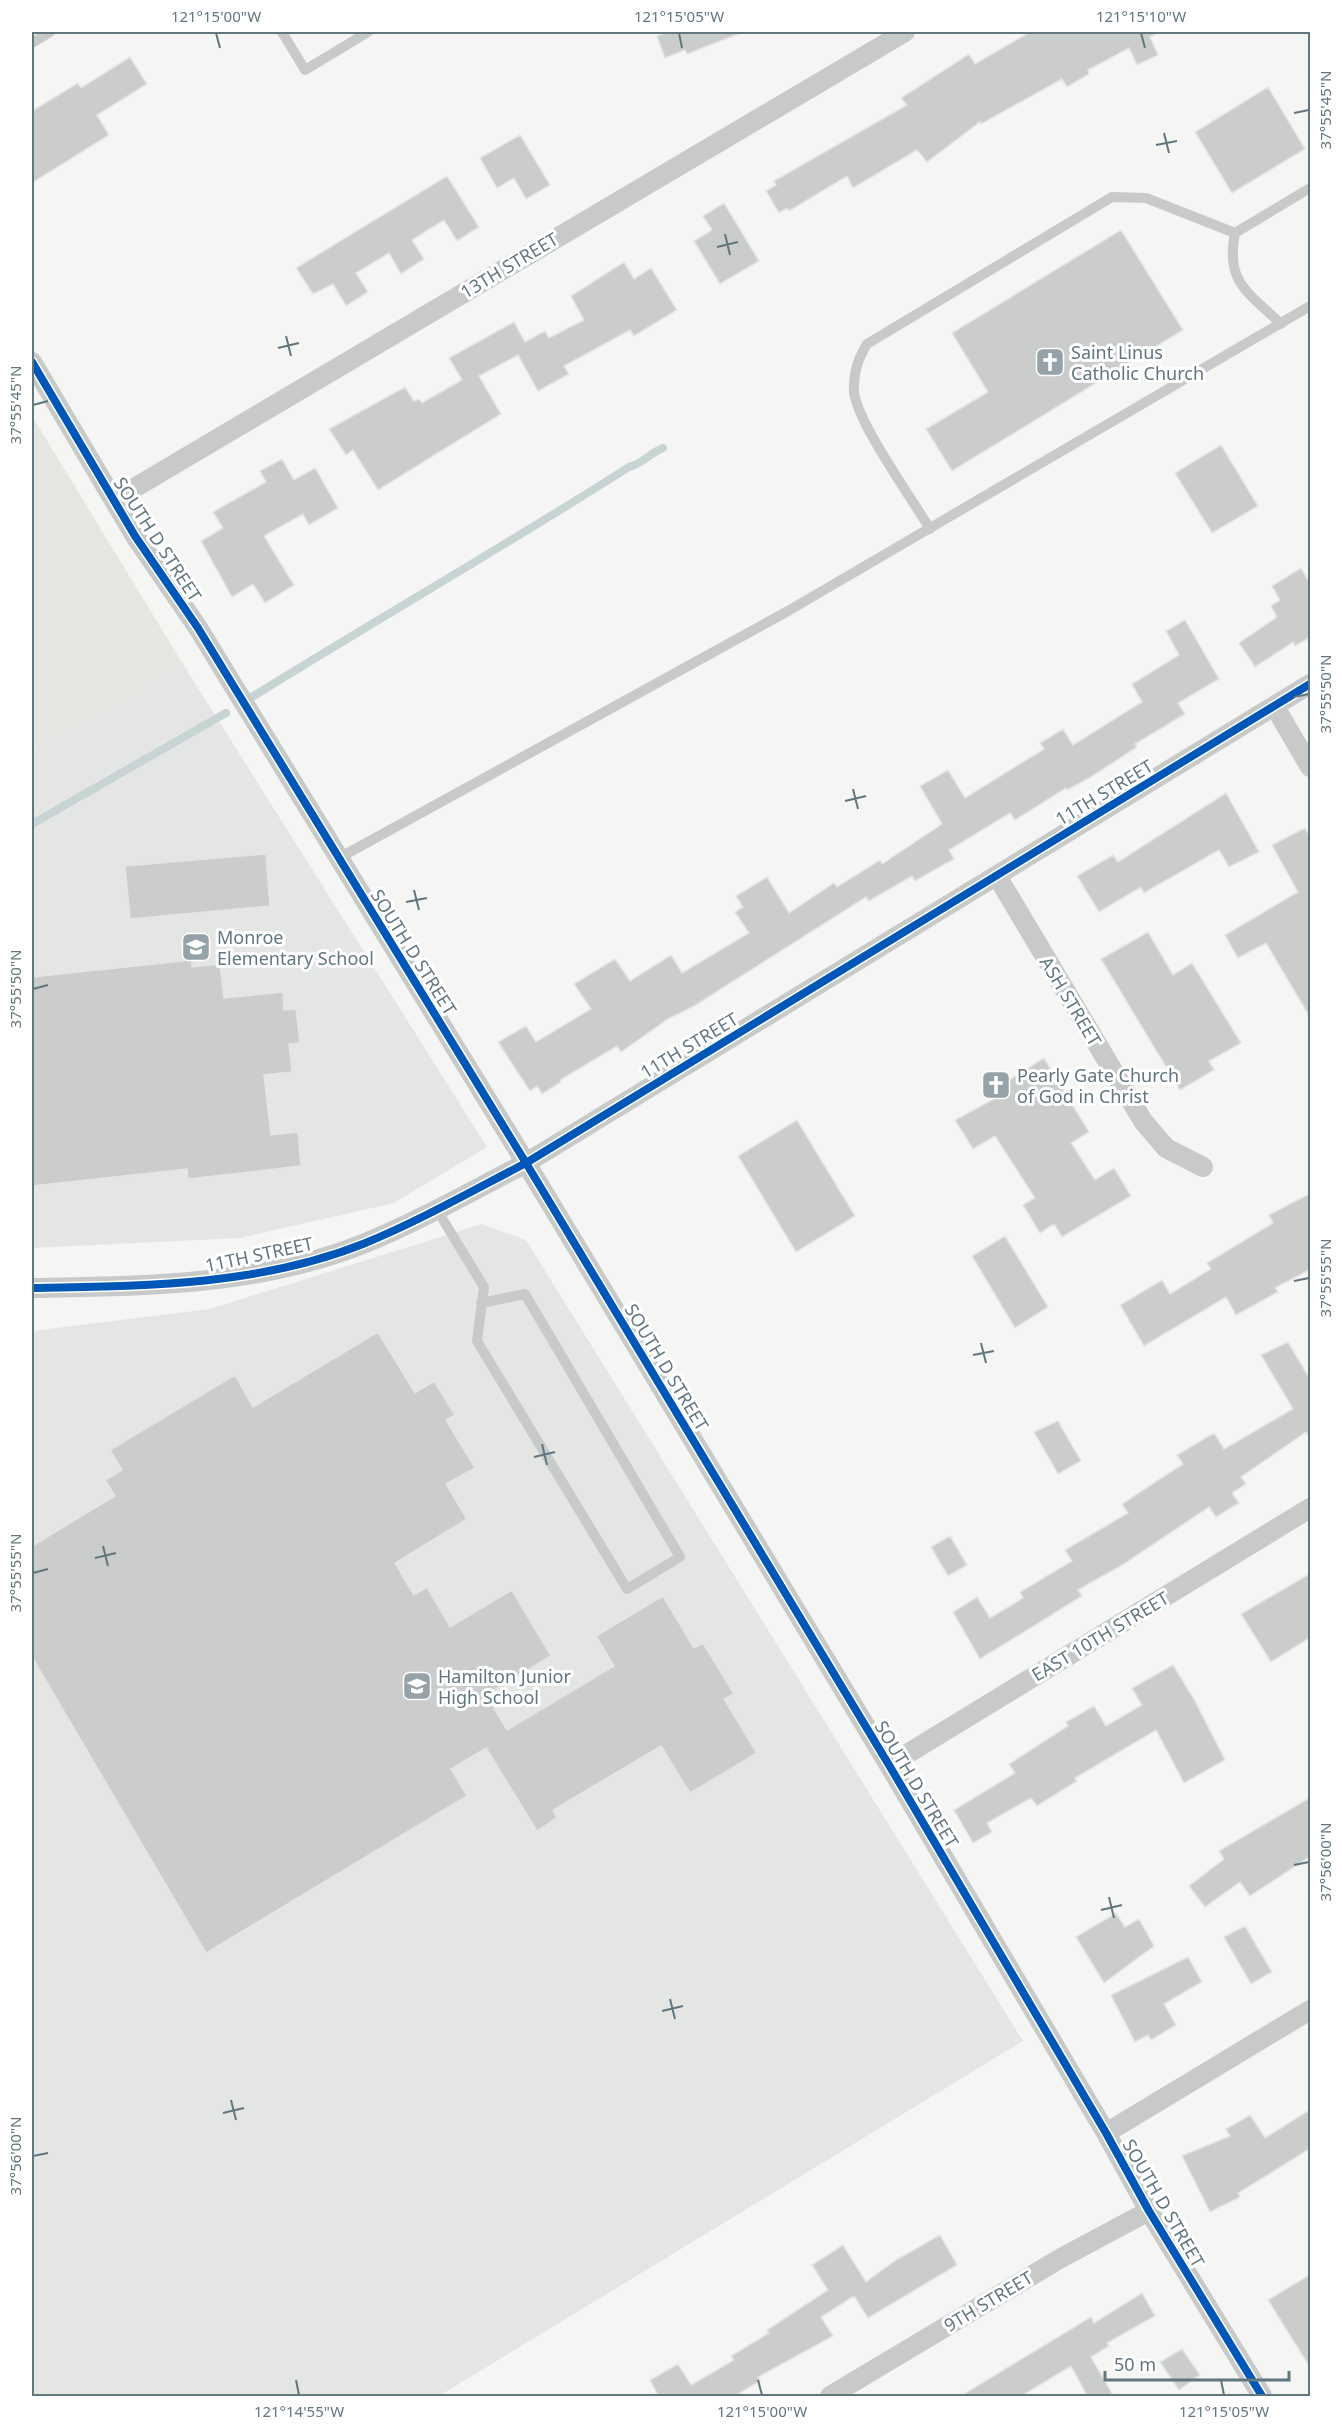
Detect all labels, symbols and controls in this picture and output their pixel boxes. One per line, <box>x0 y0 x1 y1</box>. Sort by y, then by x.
text: 121°15'00"W <box>171 6 261 26</box>
text: 121°15'05"W <box>634 6 724 26</box>
text: 121°15'10"W <box>1096 6 1186 26</box>
text: 37°55'45"N <box>1315 71 1335 149</box>
street label: 13TH STREET <box>456 226 562 304</box>
place label: Saint Linus Catholic Church <box>1071 340 1204 385</box>
church icon: Saint Linus Catholic Church <box>1034 346 1066 378</box>
text: 37°55'45"N <box>5 366 25 444</box>
street label: SOUTH D STREET <box>109 472 207 606</box>
text: 37°55'50"N <box>1315 655 1335 733</box>
street label: 11TH STREET <box>1051 753 1157 831</box>
street label: SOUTH D STREET <box>366 885 462 1019</box>
place label: Monroe Elementary School <box>217 925 374 970</box>
school or university icon: Monroe Elementary School <box>180 931 212 963</box>
text: 37°55'50"N <box>5 950 25 1028</box>
street label: ASH STREET <box>1035 952 1107 1050</box>
street label: 11TH STREET <box>636 1006 742 1084</box>
place label: Pearly Gate Church of God in Christ <box>1017 1063 1179 1108</box>
church icon: Pearly Gate Church of God in Christ <box>980 1069 1012 1101</box>
street label: 11TH STREET <box>203 1231 315 1277</box>
text: 37°55'55"N <box>1315 1239 1335 1317</box>
street label: SOUTH D STREET <box>620 1299 714 1435</box>
text: 37°55'55"N <box>5 1534 25 1612</box>
street label: EAST 10TH STREET <box>1027 1586 1173 1686</box>
place label: Hamilton Junior High School <box>438 1664 571 1709</box>
school or university icon: Hamilton Junior High School <box>401 1670 433 1702</box>
street label: SOUTH D STREET <box>870 1716 964 1852</box>
text: 37°56'00"N <box>1315 1823 1335 1901</box>
text: 37°56'00"N <box>5 2117 25 2195</box>
street label: SOUTH D STREET <box>1118 2135 1210 2271</box>
street label: 9TH STREET <box>939 2265 1037 2337</box>
scale bar <box>1105 2344 1290 2382</box>
text: 50 m <box>1114 2352 1156 2376</box>
text: 121°14'55"W <box>254 2401 344 2421</box>
text: 121°15'00"W <box>717 2401 807 2421</box>
text: 121°15'05"W <box>1179 2401 1269 2421</box>

